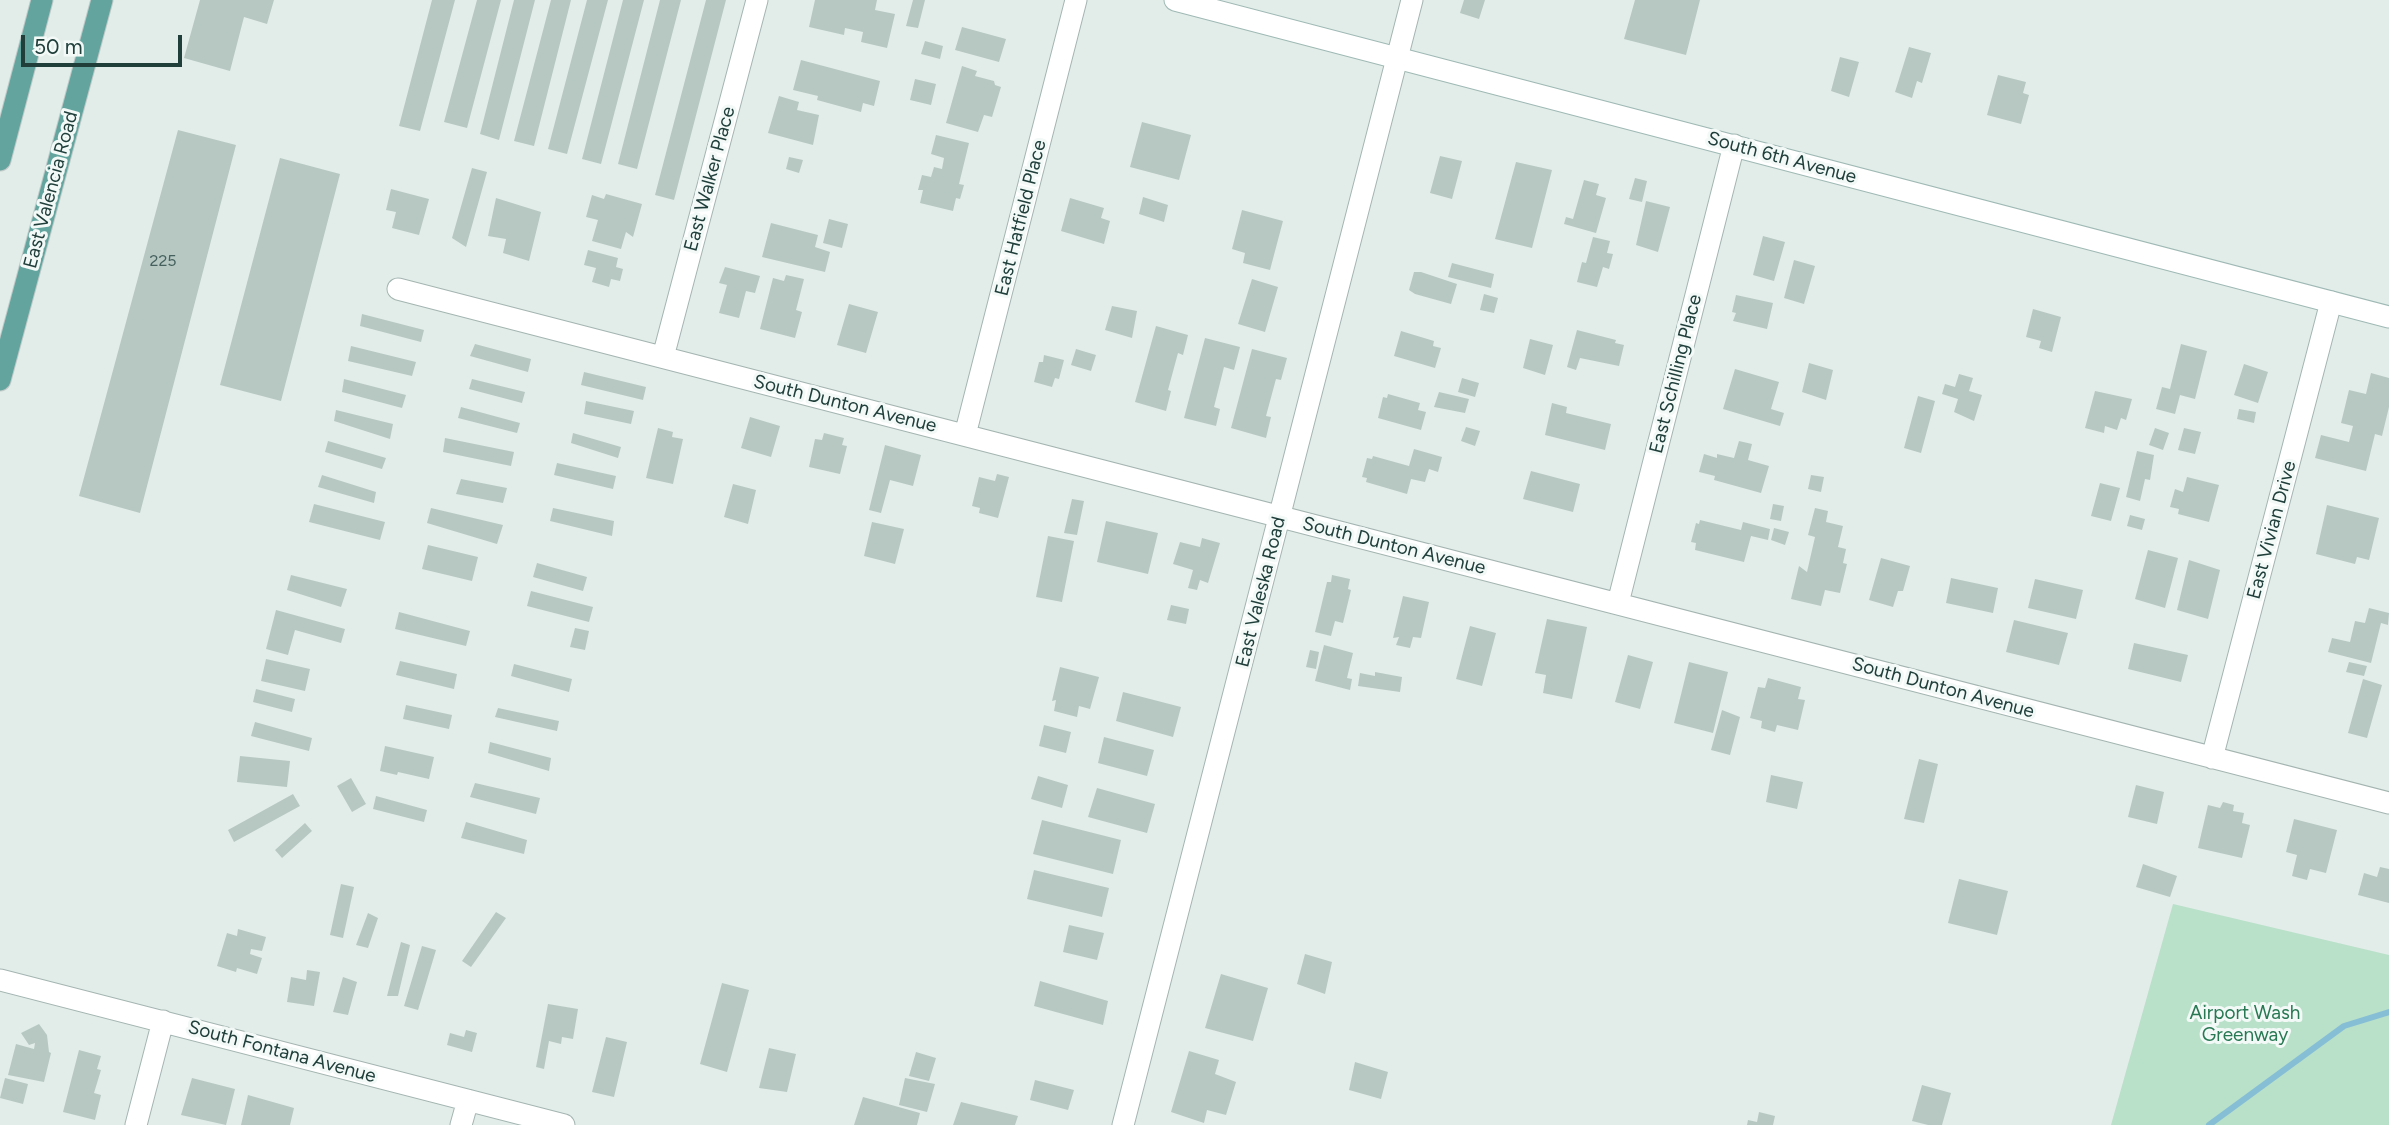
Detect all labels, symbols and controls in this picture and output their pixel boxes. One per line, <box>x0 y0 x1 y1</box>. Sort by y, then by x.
scale bar <box>24 21 186 65</box>
text: 50 m <box>34 34 83 59</box>
street label: East Walker Place <box>680 104 740 254</box>
street label: East Valencia Road <box>19 109 83 271</box>
street label: South 6th Avenue <box>1705 127 1859 189</box>
street label: East Hatfield Place <box>991 138 1051 298</box>
house number: 225 <box>149 251 177 271</box>
street label: East Schilling Place <box>1645 292 1707 456</box>
street label: South Dunton Avenue <box>751 370 939 438</box>
street label: East Vivian Drive <box>2243 458 2301 602</box>
street label: South Dunton Avenue <box>1300 512 1488 580</box>
street label: East Valeska Road <box>1231 514 1291 670</box>
street label: South Dunton Avenue <box>1849 653 2037 723</box>
park label: Airport Wash Greenway <box>2190 1002 2300 1046</box>
street label: South Fontana Avenue <box>186 1016 378 1088</box>

